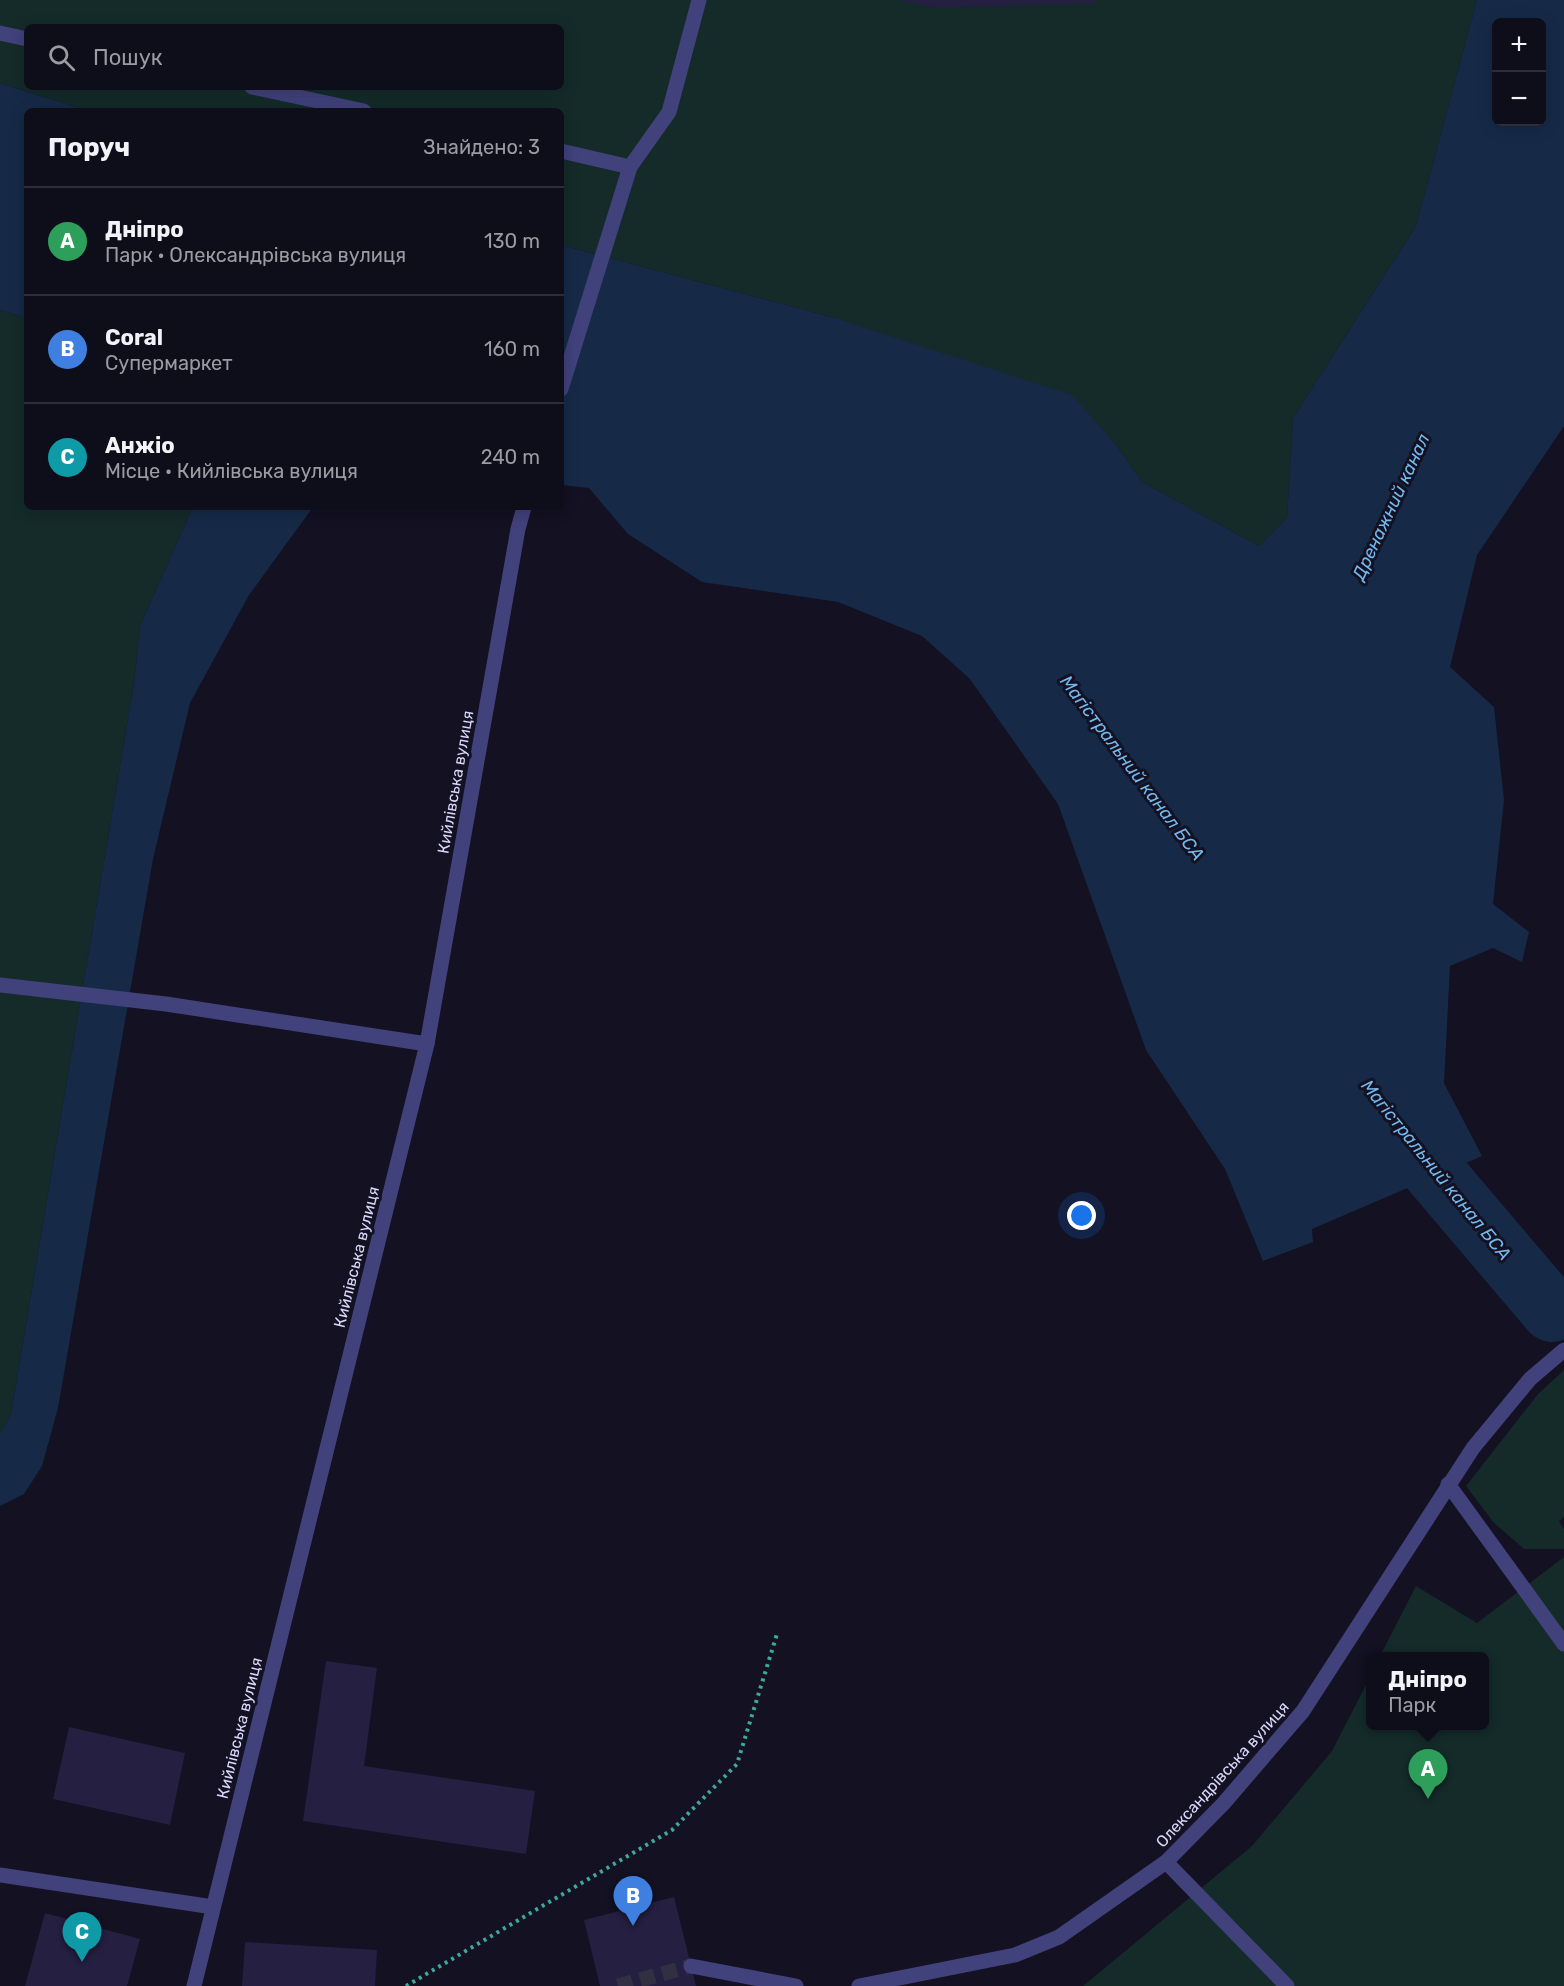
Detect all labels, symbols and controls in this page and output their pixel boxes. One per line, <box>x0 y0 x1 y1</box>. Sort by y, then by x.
map controls <box>1492 18 1546 126</box>
button: + <box>1492 18 1546 72</box>
search box <box>24 24 564 90</box>
icon: search <box>45 41 78 74</box>
text: Пошук <box>93 44 163 71</box>
button: − <box>1492 72 1546 126</box>
text: Поруч <box>48 132 130 163</box>
text: Знайдено: 3 <box>423 135 540 159</box>
text: Дніпро <box>105 216 184 243</box>
text: A <box>60 229 75 253</box>
text: 130 m <box>484 229 540 253</box>
text: Парк · Олександрівська вулиця <box>105 243 406 267</box>
text: Coral <box>105 324 163 351</box>
text: B <box>60 337 75 361</box>
text: 160 m <box>484 337 540 361</box>
text: Супермаркет <box>105 351 233 375</box>
water label: Дренажний канал <box>1347 430 1435 585</box>
text: Анжіо <box>105 432 175 459</box>
text: C <box>60 445 75 469</box>
text: 240 m <box>481 445 540 469</box>
text: Місце · Кийлівська вулиця <box>105 459 358 483</box>
water label: Магістральний канал БСА <box>1055 671 1209 865</box>
street label: Кийлівська вулиця <box>434 709 477 855</box>
water label: Магістральний канал БСА <box>1356 1075 1516 1265</box>
street label: Кийлівська вулиця <box>330 1185 383 1330</box>
your location <box>1067 1201 1096 1230</box>
popup <box>1366 1652 1489 1730</box>
street label: Кийлівська вулиця <box>213 1656 266 1801</box>
text: Дніпро <box>1388 1666 1467 1693</box>
text: Парк <box>1388 1693 1436 1717</box>
street label: Олександрівська вулиця <box>1152 1698 1293 1851</box>
pin: A <box>1408 1750 1448 1799</box>
pin: B <box>614 1876 652 1926</box>
pin: C <box>62 1912 101 1962</box>

